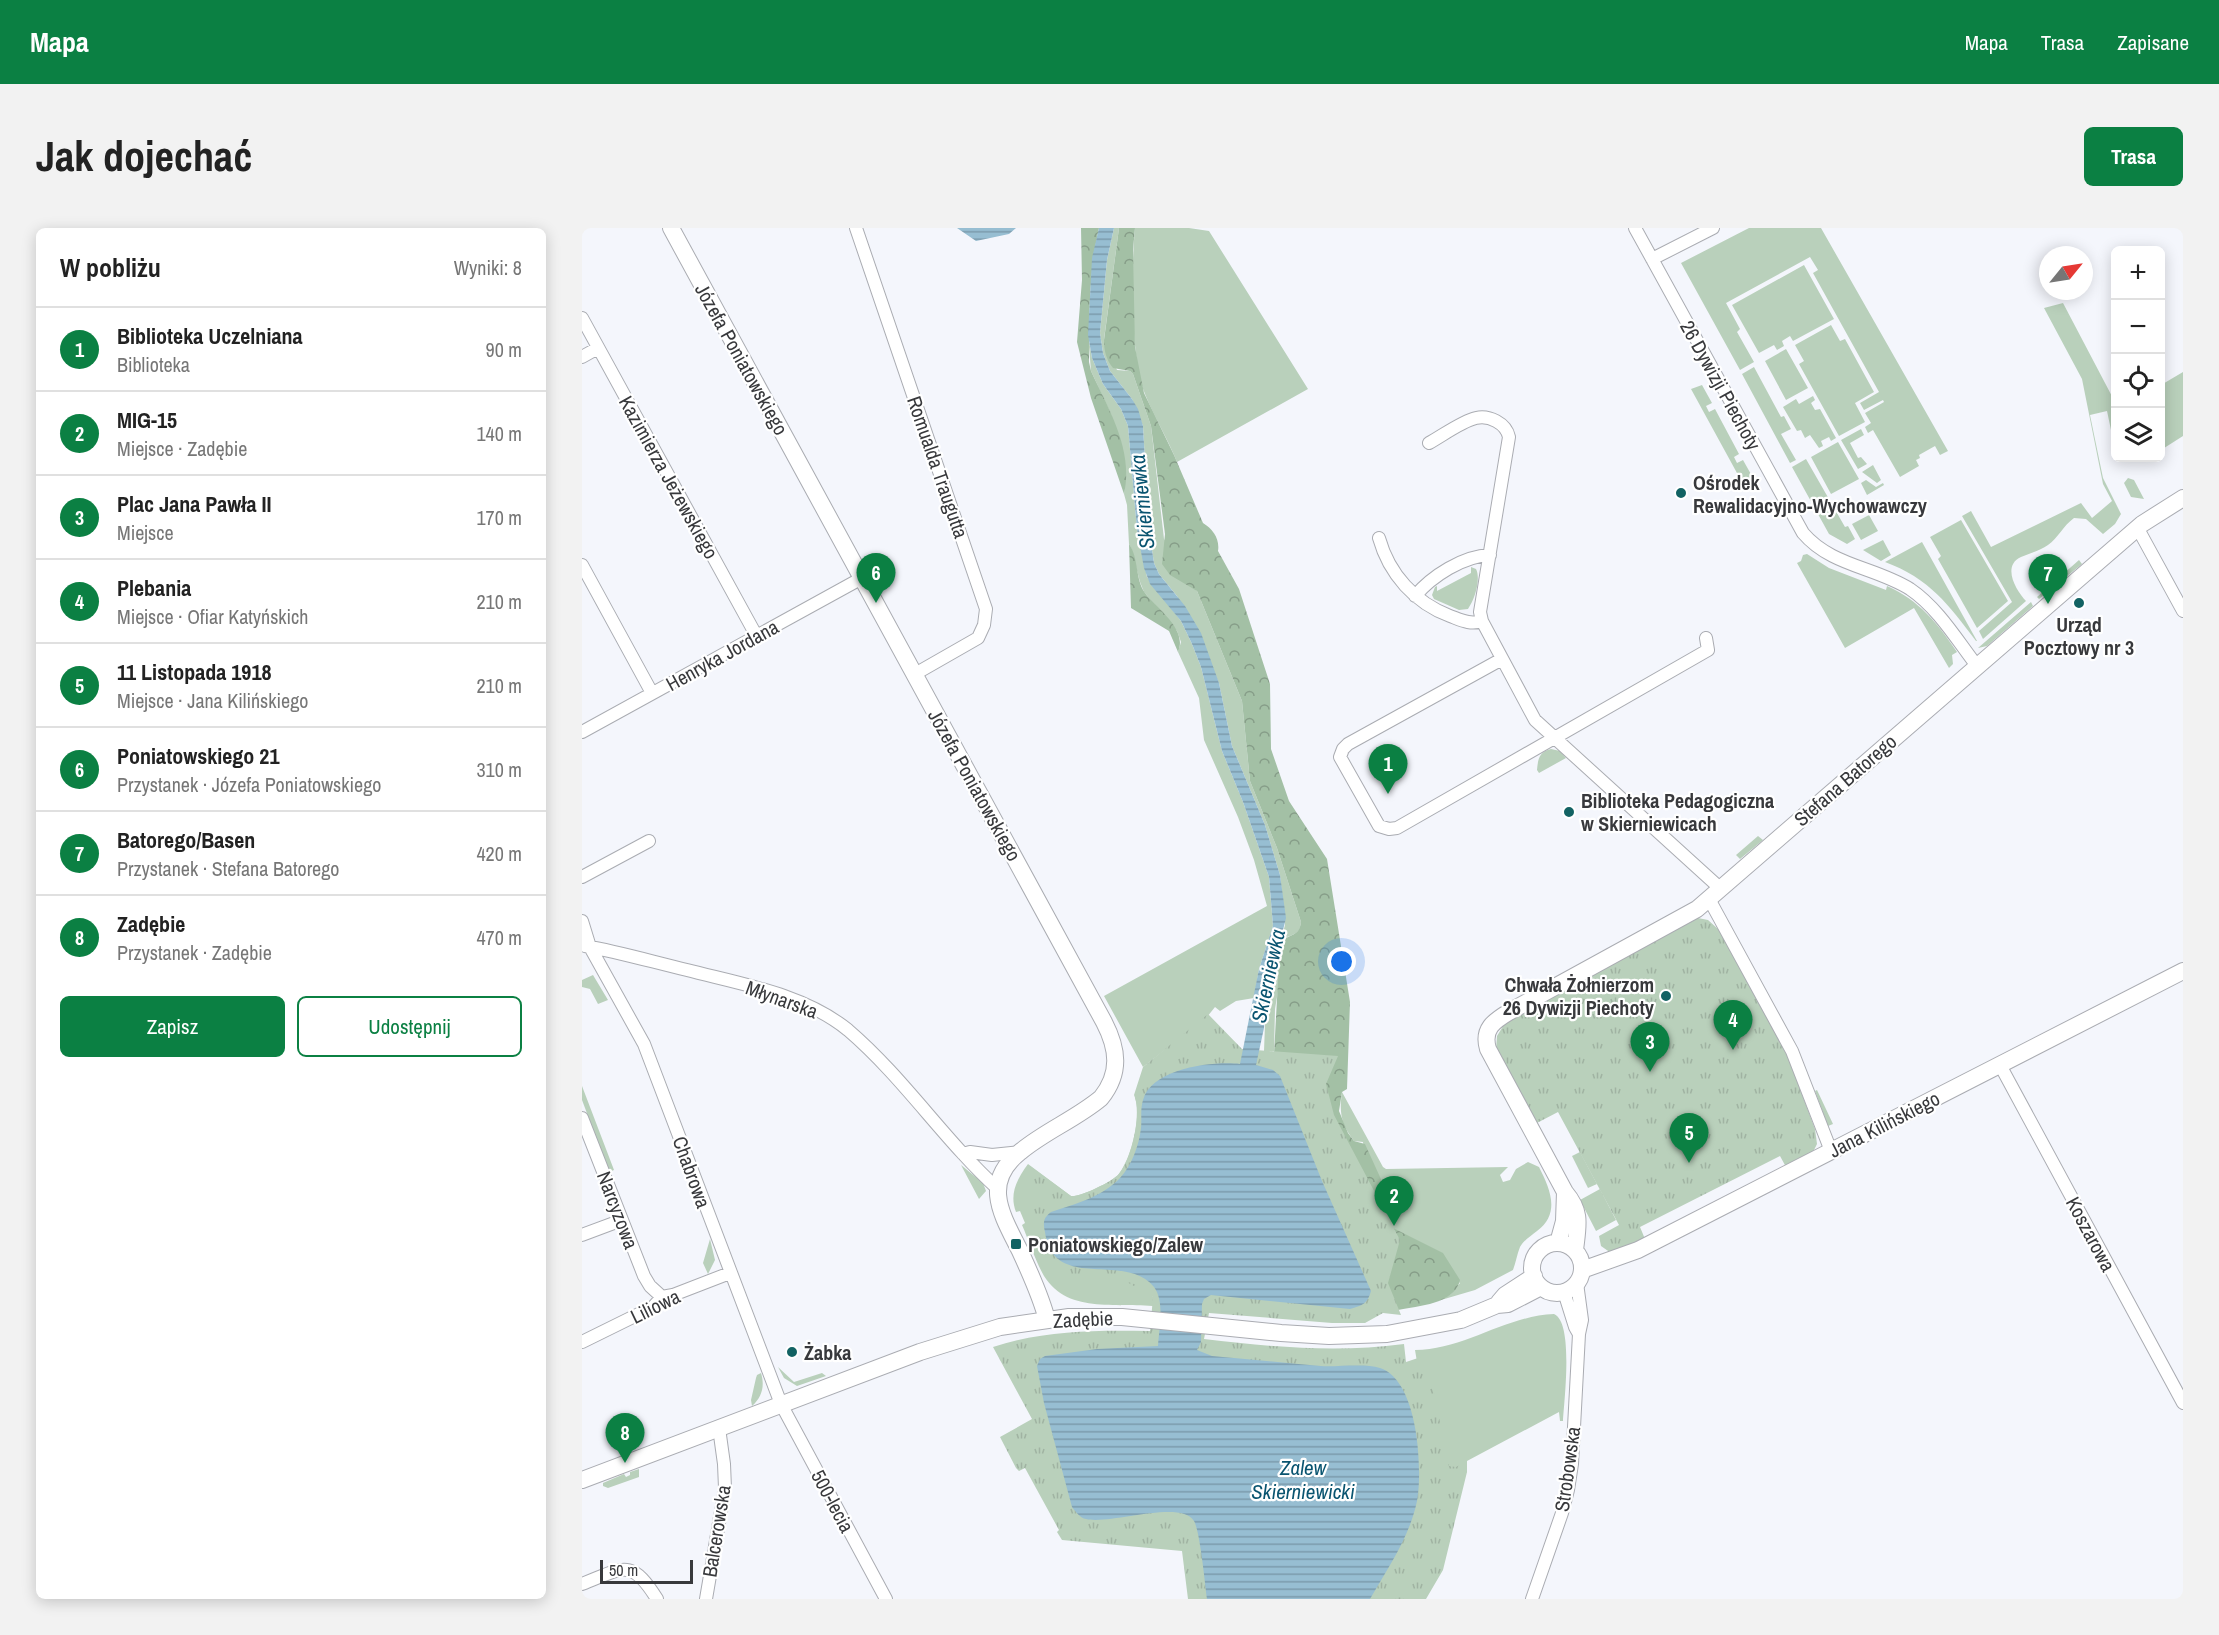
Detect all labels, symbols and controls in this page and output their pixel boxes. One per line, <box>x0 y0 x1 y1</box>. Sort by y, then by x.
text: Mapa <box>30 23 89 61</box>
text: Mapa <box>1965 28 2008 57</box>
text: Trasa <box>2041 28 2084 57</box>
text: Zapisane <box>2117 28 2189 57</box>
button: Trasa <box>2084 127 2183 186</box>
text: Jak dojechać <box>36 128 252 184</box>
north arrow <box>2039 246 2093 300</box>
map controls <box>2111 246 2165 462</box>
button: + <box>2111 246 2165 300</box>
text: W pobliżu <box>60 250 161 285</box>
text: Wyniki: 8 <box>454 254 522 281</box>
street label: Józefa Poniatowskiego <box>689 278 795 440</box>
button: − <box>2111 300 2165 354</box>
street label: 26 Dywizji Piechoty <box>1674 315 1768 455</box>
text: Biblioteka Uczelniana <box>117 321 302 351</box>
text: 1 <box>75 336 84 363</box>
text: 90 m <box>486 336 522 363</box>
text: Biblioteka <box>117 351 190 378</box>
button: locate <box>2111 354 2165 408</box>
street label: Kazimierza Jeżewskiego <box>613 391 725 563</box>
street label: Romualda Traugutta <box>901 392 975 542</box>
text: MIG-15 <box>117 405 177 435</box>
button: layers <box>2111 408 2165 462</box>
text: 2 <box>75 420 84 447</box>
text: 140 m <box>476 420 522 447</box>
text: Miejsce · Zadębie <box>117 435 247 462</box>
water label: Skierniewka <box>1123 453 1161 551</box>
place label: Ośrodek Rewalidacyjno-Wychowawczy <box>1693 469 1928 519</box>
marker: Ośrodek Rewalidacyjno-Wychowawczy <box>1674 486 1688 500</box>
text: Plac Jana Pawła II <box>117 489 271 519</box>
text: 3 <box>75 504 84 531</box>
text: 170 m <box>476 504 522 531</box>
text: Miejsce <box>117 519 174 546</box>
pin: 6 <box>856 554 896 603</box>
pin: 7 <box>2028 554 2068 604</box>
text: Plebania <box>117 573 191 603</box>
text: 4 <box>75 588 84 615</box>
text: 210 m <box>476 588 522 615</box>
marker: Urząd Pocztowy nr 3 <box>2072 596 2086 610</box>
text: Miejsce · Ofiar Katyńskich <box>117 603 308 630</box>
place label: Urząd Pocztowy nr 3 <box>2024 611 2134 661</box>
street label: Henryka Jordana <box>661 613 783 697</box>
text: 11 Listopada 1918 <box>117 657 271 687</box>
text: 5 <box>75 672 84 699</box>
text: 210 m <box>476 672 522 699</box>
text: Miejsce · Jana Kilińskiego <box>117 687 308 714</box>
street label: Józefa Poniatowskiego <box>922 704 1028 866</box>
street label: Stefana Batorego <box>1788 728 1902 832</box>
text: Poniatowskiego 21 <box>117 741 279 771</box>
pin: 1 <box>1368 744 1408 794</box>
text: 6 <box>75 756 84 783</box>
text: 310 m <box>476 756 522 783</box>
text: Przystanek · Józefa Poniatowskiego <box>117 771 381 798</box>
place label: Biblioteka Pedagogiczna w Skierniewicach <box>1581 787 1774 837</box>
marker: Biblioteka Pedagogiczna w Skierniewicach <box>1562 805 1576 819</box>
text: Batorego/Basen <box>117 825 255 855</box>
text: 7 <box>75 840 84 867</box>
text: 420 m <box>476 840 522 867</box>
text: Przystanek · Stefana Batorego <box>117 855 339 882</box>
text: Zadębie <box>117 909 185 939</box>
text: 8 <box>75 924 84 951</box>
text: 470 m <box>476 924 522 951</box>
water label: Skierniewka <box>1244 927 1292 1025</box>
text: Przystanek · Zadębie <box>117 939 272 966</box>
your location <box>1327 947 1356 976</box>
place label: Chwała Żołnierzom 26 Dywizji Piechoty <box>1503 971 1655 1021</box>
street label: Młynarska <box>742 974 822 1024</box>
marker: Chwała Żołnierzom 26 Dywizji Piechoty <box>1659 989 1673 1003</box>
button: Zapisz <box>60 996 285 1057</box>
button: Udostępnij <box>297 996 522 1057</box>
pin: 4 <box>1714 1000 1752 1050</box>
pin: 3 <box>1630 1022 1670 1072</box>
street label: Jana Kilińskiego <box>1824 1084 1944 1164</box>
pin: 5 <box>1670 1114 1708 1163</box>
street label: Chabrowa <box>667 1132 717 1212</box>
street label: Narcyzowa <box>591 1167 645 1253</box>
pin: 2 <box>1374 1176 1414 1226</box>
street label: Koszarowa <box>2060 1192 2122 1276</box>
place label: Poniatowskiego/Zalew <box>1028 1231 1203 1258</box>
marker: Poniatowskiego/Zalew <box>1009 1237 1023 1251</box>
street label: Liliowa <box>626 1282 684 1330</box>
street label: Zadębie <box>1052 1304 1114 1334</box>
place label: Żabka <box>804 1339 851 1366</box>
marker: Żabka <box>785 1345 799 1359</box>
pin: 8 <box>606 1414 645 1463</box>
street label: Strobowska <box>1548 1425 1586 1513</box>
water label: Zalew Skierniewicki <box>1251 1453 1355 1506</box>
street label: 500-lecia <box>805 1465 861 1537</box>
street label: Balcerowska <box>695 1483 737 1579</box>
scale bar <box>600 1557 693 1584</box>
text: 50 m <box>609 1559 638 1581</box>

